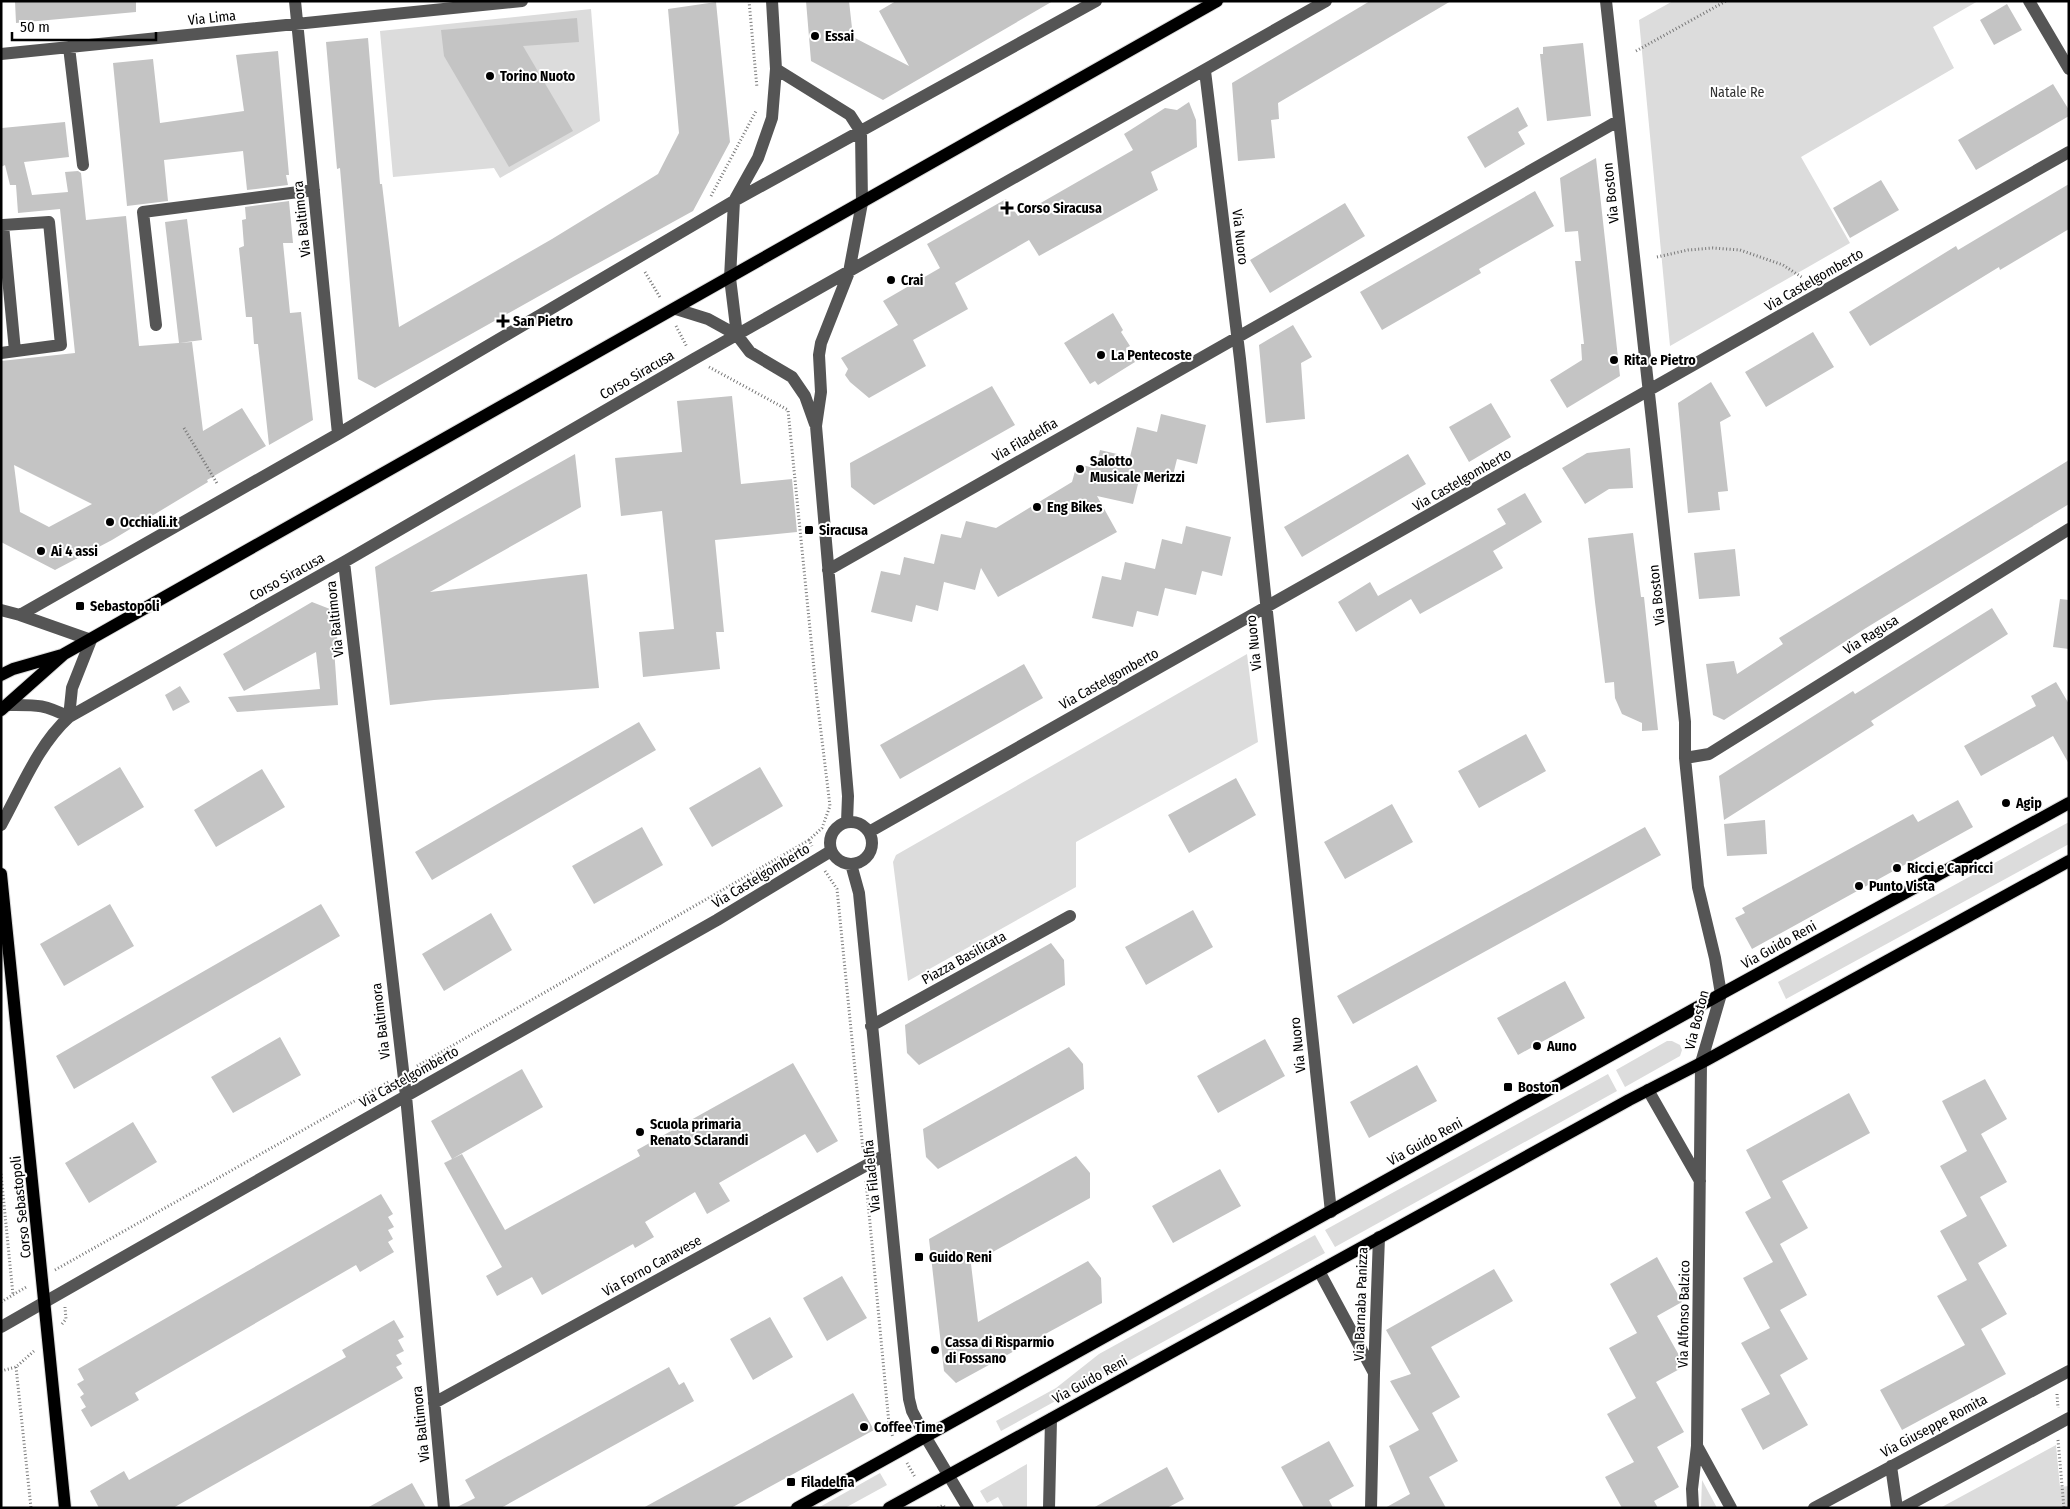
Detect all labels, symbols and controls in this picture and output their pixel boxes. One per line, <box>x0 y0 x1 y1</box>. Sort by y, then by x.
street label: Via Lima <box>187 7 237 29</box>
scale bar <box>12 10 156 42</box>
text: 50 m <box>20 18 50 36</box>
place label: Essai <box>825 28 855 45</box>
marker: Essai <box>809 30 821 42</box>
place label: Torino Nuoto <box>500 68 576 85</box>
marker: Torino Nuoto <box>484 70 496 82</box>
park label: Natale Re <box>1710 84 1764 101</box>
street label: Via Boston <box>1599 162 1623 224</box>
street label: Via Baltimora <box>290 180 314 258</box>
place label: Corso Siracusa <box>1017 200 1102 217</box>
marker: Corso Siracusa <box>1001 202 1013 214</box>
street label: Via Nuoro <box>1228 208 1252 266</box>
street label: Via Castelgomberto <box>1762 245 1866 315</box>
place label: Crai <box>901 272 924 289</box>
marker: Crai <box>885 274 897 286</box>
place label: San Pietro <box>513 313 573 330</box>
marker: San Pietro <box>497 315 509 327</box>
street label: Corso Siracusa <box>597 347 677 403</box>
place label: La Pentecoste <box>1111 347 1192 364</box>
marker: La Pentecoste <box>1095 349 1107 361</box>
place label: Rita e Pietro <box>1624 352 1696 369</box>
marker: Rita e Pietro <box>1608 354 1620 366</box>
street label: Via Filadelfia <box>989 414 1061 466</box>
street label: Via Castelgomberto <box>1410 445 1514 515</box>
place label: Salotto Musicale Merizzi <box>1090 453 1185 486</box>
marker: Salotto Musicale Merizzi <box>1074 463 1086 475</box>
place label: Eng Bikes <box>1047 499 1102 516</box>
marker: Eng Bikes <box>1031 501 1043 513</box>
place label: Occhiali.it <box>120 514 179 531</box>
marker: Occhiali.it <box>104 516 116 528</box>
place label: Siracusa <box>819 522 868 539</box>
marker: Siracusa <box>803 524 815 536</box>
place label: Ai 4 assi <box>50 543 98 560</box>
marker: Ai 4 assi <box>35 545 47 557</box>
street label: Corso Siracusa <box>246 549 328 605</box>
street label: Via Boston <box>1645 564 1669 626</box>
street label: Via Baltimora <box>323 580 347 658</box>
place label: Sebastopoli <box>90 598 160 615</box>
marker: Sebastopoli <box>74 600 86 612</box>
street label: Via Ragusa <box>1840 611 1902 659</box>
street label: Via Nuoro <box>1243 614 1265 672</box>
street label: Via Castelgomberto <box>1056 645 1162 713</box>
place label: Agip <box>2015 795 2042 812</box>
marker: Agip <box>2000 797 2012 809</box>
street label: Via Castelgomberto <box>709 840 813 912</box>
place label: Ricci e Capricci <box>1907 860 1993 877</box>
marker: Ricci e Capricci <box>1891 862 1903 874</box>
place label: Punto Vista <box>1869 878 1935 895</box>
marker: Punto Vista <box>1853 880 1865 892</box>
street label: Via Guido Reni <box>1739 917 1819 973</box>
street label: Piazza Basilicata <box>919 928 1009 988</box>
street label: Via Baltimora <box>368 982 394 1060</box>
street label: Via Boston <box>1681 988 1713 1052</box>
street label: Via Nuoro <box>1287 1016 1309 1074</box>
place label: Auno <box>1546 1038 1577 1055</box>
marker: Auno <box>1531 1040 1543 1052</box>
street label: Via Castelgomberto <box>356 1043 462 1111</box>
place label: Boston <box>1518 1079 1559 1096</box>
marker: Boston <box>1502 1081 1514 1093</box>
street label: Via Guido Reni <box>1385 1114 1465 1170</box>
place label: Scuola primaria Renato Sclarandi <box>650 1116 749 1149</box>
marker: Scuola primaria Renato Sclarandi <box>634 1126 646 1138</box>
street label: Via Filadelfia <box>860 1139 884 1213</box>
street label: Corso Sebastopoli <box>7 1155 35 1259</box>
street label: Via Forno Canavese <box>600 1232 705 1300</box>
street label: Via Barnaba Panizza <box>1351 1247 1371 1361</box>
place label: Guido Reni <box>929 1249 992 1266</box>
marker: Guido Reni <box>913 1251 925 1263</box>
street label: Via Alfonso Balzico <box>1675 1260 1693 1368</box>
place label: Cassa di Risparmio di Fossano <box>945 1334 1055 1367</box>
marker: Cassa di Risparmio di Fossano <box>929 1344 941 1356</box>
street label: Via Guido Reni <box>1050 1352 1130 1408</box>
street label: Via Baltimora <box>409 1385 433 1463</box>
street label: Via Giuseppe Romita <box>1878 1391 1990 1461</box>
place label: Coffee Time <box>874 1419 943 1436</box>
marker: Coffee Time <box>858 1421 870 1433</box>
place label: Filadelfia <box>801 1474 854 1491</box>
marker: Filadelfia <box>785 1476 797 1488</box>

